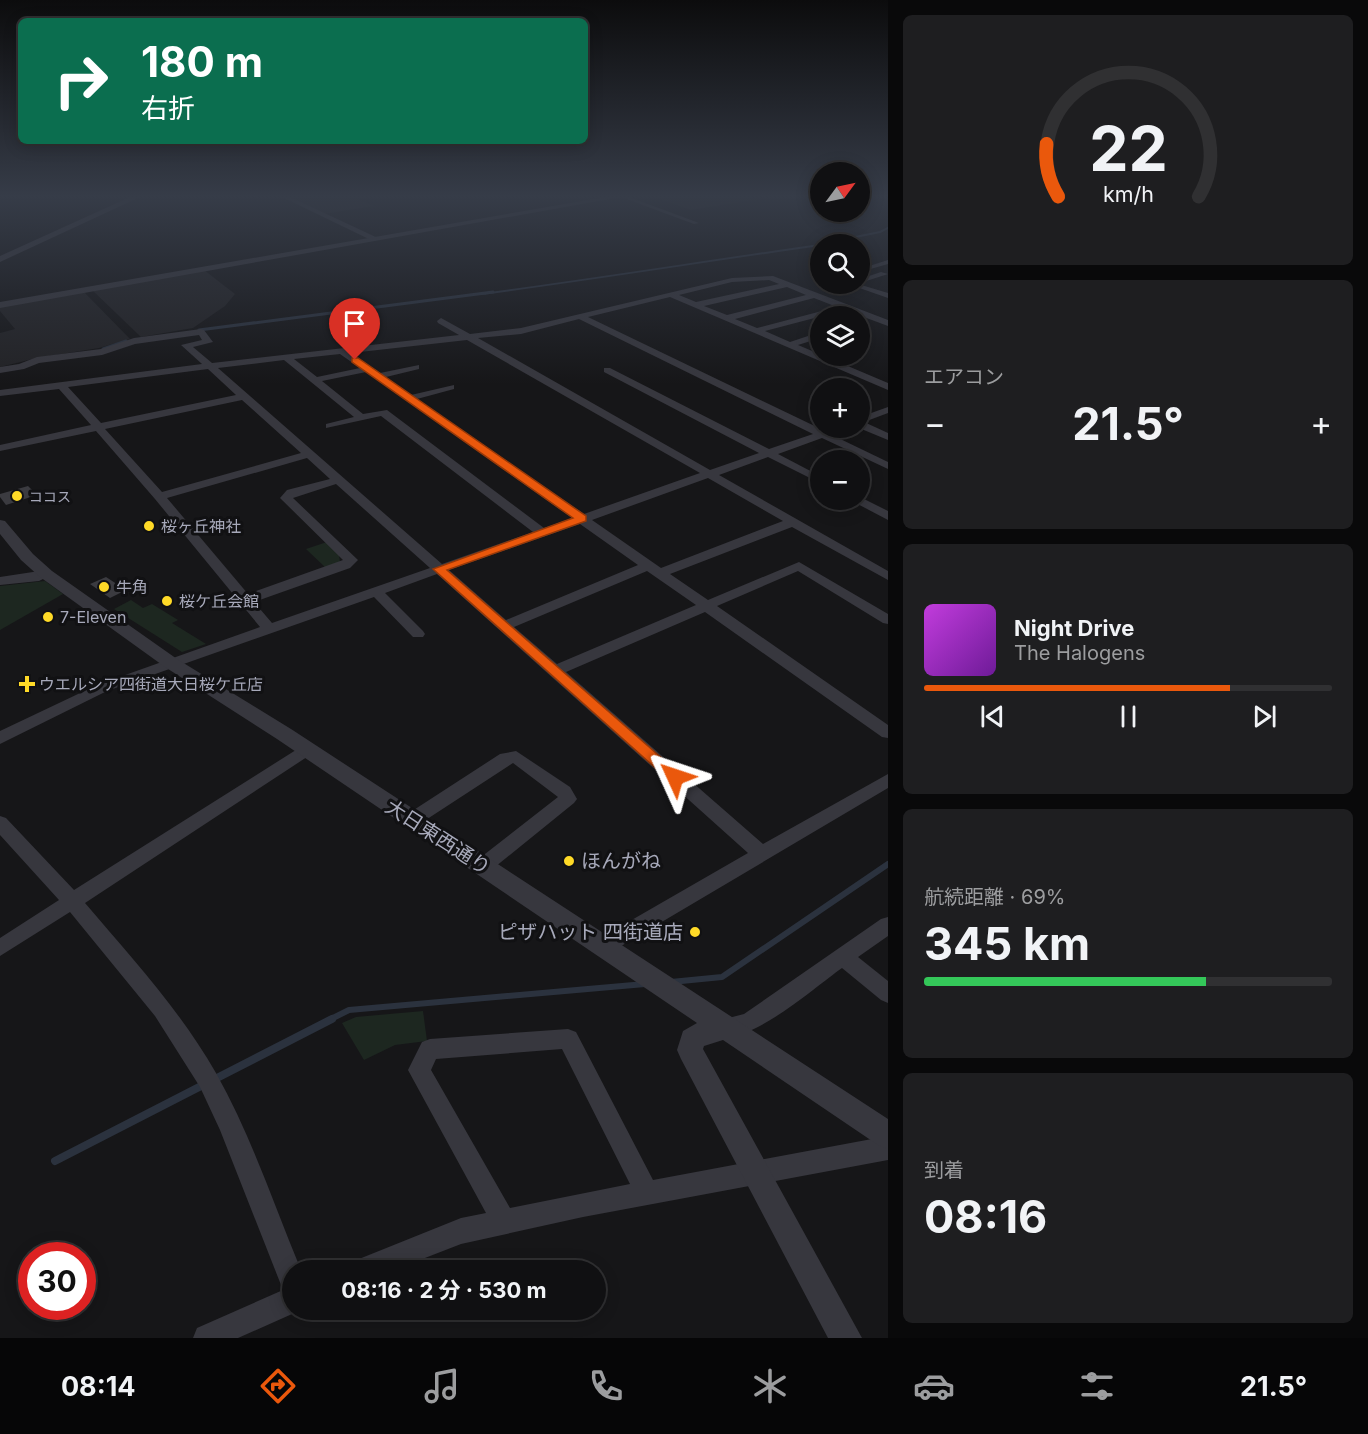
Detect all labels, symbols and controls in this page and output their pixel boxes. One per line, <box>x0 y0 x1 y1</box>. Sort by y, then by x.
text: 180 m <box>141 36 263 87</box>
icon: right <box>42 42 120 120</box>
text: 右折 <box>141 92 195 125</box>
text: 22 <box>1089 111 1167 186</box>
north arrow <box>810 162 870 222</box>
map controls <box>810 162 870 510</box>
text: km/h <box>1103 181 1153 207</box>
button: search <box>810 234 870 294</box>
pin <box>329 298 380 360</box>
button: layers <box>810 306 870 366</box>
icon: arrive <box>338 307 371 340</box>
text: エアコン <box>924 365 1004 389</box>
button: + <box>810 378 870 438</box>
text: 21.5° <box>1072 396 1184 451</box>
text: − <box>924 403 946 443</box>
text: + <box>1310 403 1332 443</box>
button: − <box>810 450 870 510</box>
place label: ココス <box>29 488 71 505</box>
marker: ココス <box>10 489 24 503</box>
place label: 桜ヶ丘神社 <box>161 516 241 536</box>
marker: 桜ヶ丘神社 <box>142 519 156 533</box>
place label: 牛角 <box>116 577 148 597</box>
marker: 牛角 <box>97 580 111 594</box>
place label: 桜ケ丘会館 <box>179 591 259 611</box>
marker: 桜ケ丘会館 <box>160 594 174 608</box>
place label: 7-Eleven <box>60 607 126 627</box>
marker: 7-Eleven <box>41 610 55 624</box>
text: Night Drive <box>1014 615 1134 641</box>
text: The Halogens <box>1014 641 1145 665</box>
place label: ウエルシア四街道大日桜ケ丘店 <box>39 674 263 694</box>
marker: ウエルシア四街道大日桜ケ丘店 <box>20 677 34 691</box>
icon: previous <box>976 700 1009 733</box>
icon: pause <box>1112 700 1145 733</box>
icon: next <box>1248 700 1281 733</box>
position arrow <box>643 745 707 809</box>
street label: 大日東西通り <box>381 794 495 880</box>
place label: ほんがね <box>581 849 661 873</box>
marker: ほんがね <box>562 854 576 868</box>
text: 航続距離 · 69% <box>924 885 1065 909</box>
text: 345 km <box>924 916 1090 971</box>
place label: ピザハット 四街道店 <box>497 920 683 944</box>
marker: ピザハット 四街道店 <box>688 925 702 939</box>
text: 到着 <box>924 1158 964 1182</box>
text: 08:16 <box>924 1189 1047 1244</box>
speed limit sign: 30 <box>18 1242 96 1320</box>
text: 08:16 · 2 分 · 530 m <box>341 1277 547 1303</box>
icon: directions <box>257 1365 299 1407</box>
icon: music <box>421 1365 463 1407</box>
icon: phone <box>585 1365 627 1407</box>
icon: climate <box>749 1365 791 1407</box>
icon: car <box>913 1365 955 1407</box>
icon: filters <box>1076 1365 1118 1407</box>
text: 08:14 <box>61 1370 136 1403</box>
text: 21.5° <box>1240 1370 1307 1403</box>

